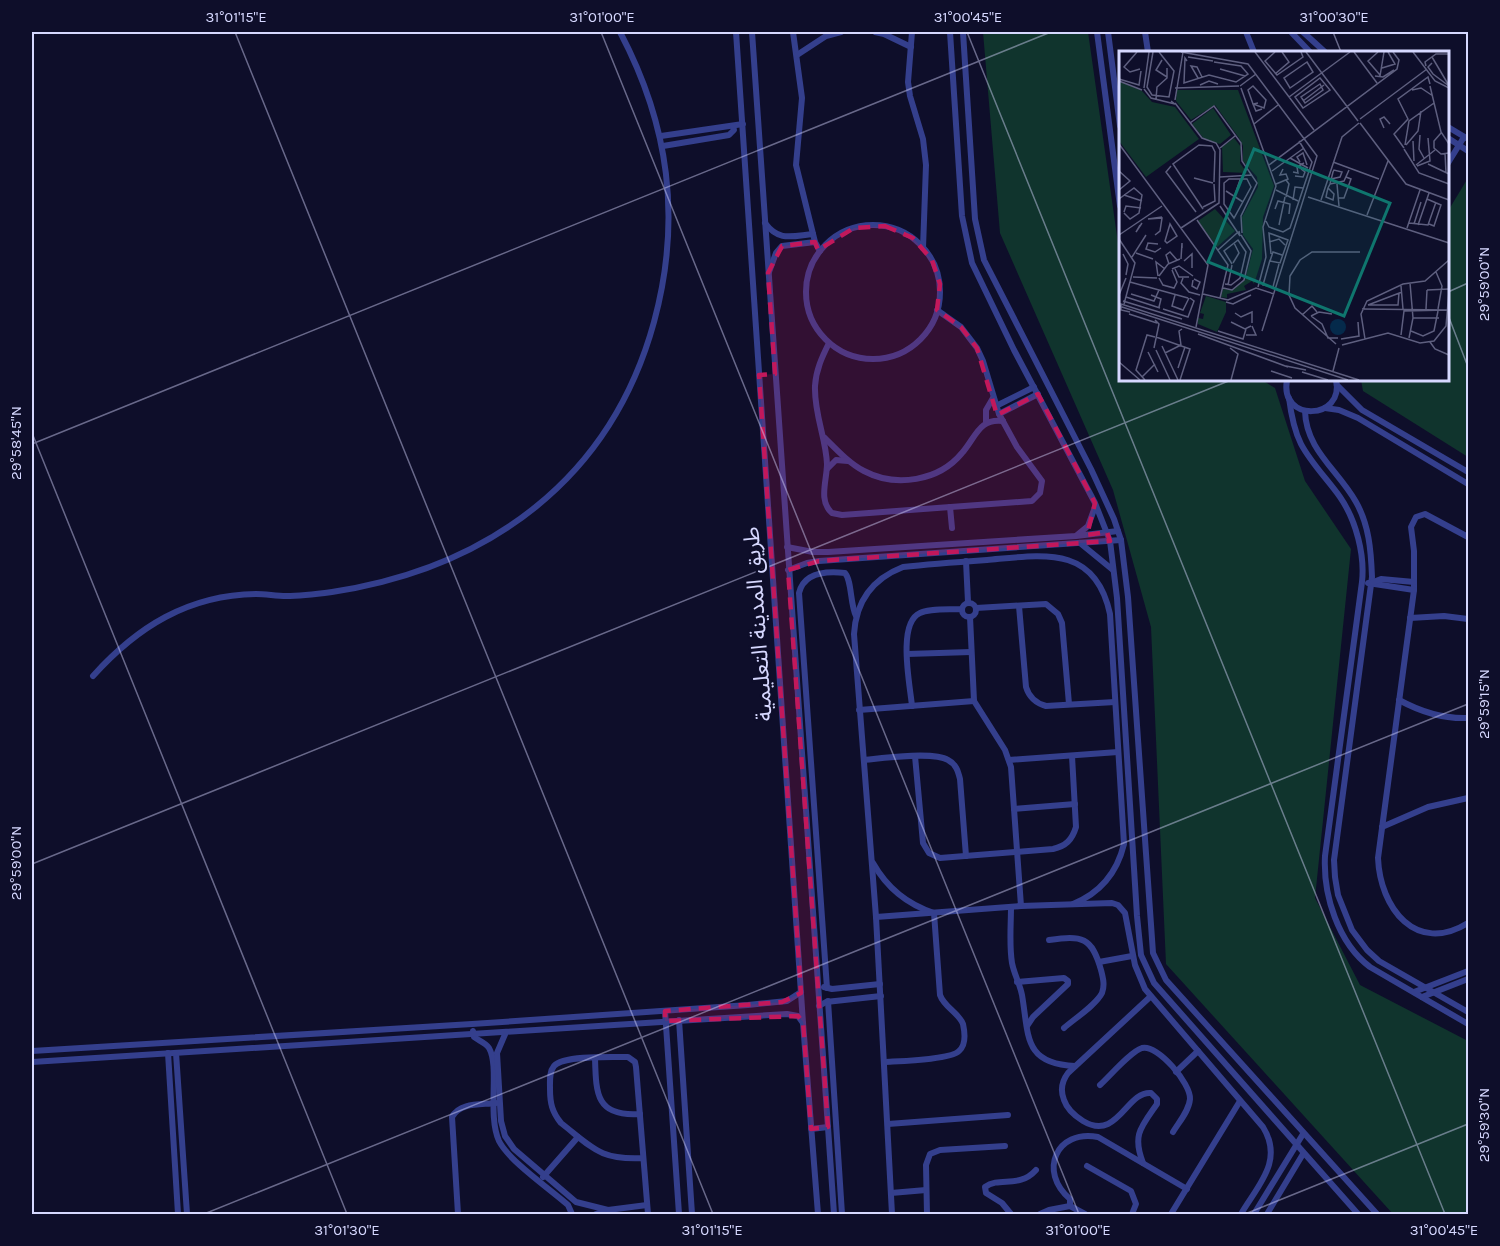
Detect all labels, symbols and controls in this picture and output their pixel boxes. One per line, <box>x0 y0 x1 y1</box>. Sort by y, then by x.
text: 31°01'15"E <box>205 8 267 26</box>
text: 31°01'00"E <box>569 8 635 26</box>
text: 31°00'45"E <box>934 8 1002 26</box>
text: 31°00'30"E <box>1299 8 1369 26</box>
inset map <box>1119 51 1449 381</box>
text: 29°59'00"N <box>1475 247 1493 321</box>
text: 29°58'45"N <box>7 406 25 480</box>
street label: طريق المدينة التعليمية <box>738 526 778 722</box>
text: 29°59'15"N <box>1475 669 1493 739</box>
text: 29°59'00"N <box>7 826 25 900</box>
text: 29°59'30"N <box>1475 1088 1493 1162</box>
text: 31°01'30"E <box>314 1221 380 1239</box>
text: 31°01'15"E <box>681 1221 743 1239</box>
text: 31°01'00"E <box>1045 1221 1111 1239</box>
text: 31°00'45"E <box>1410 1221 1478 1239</box>

